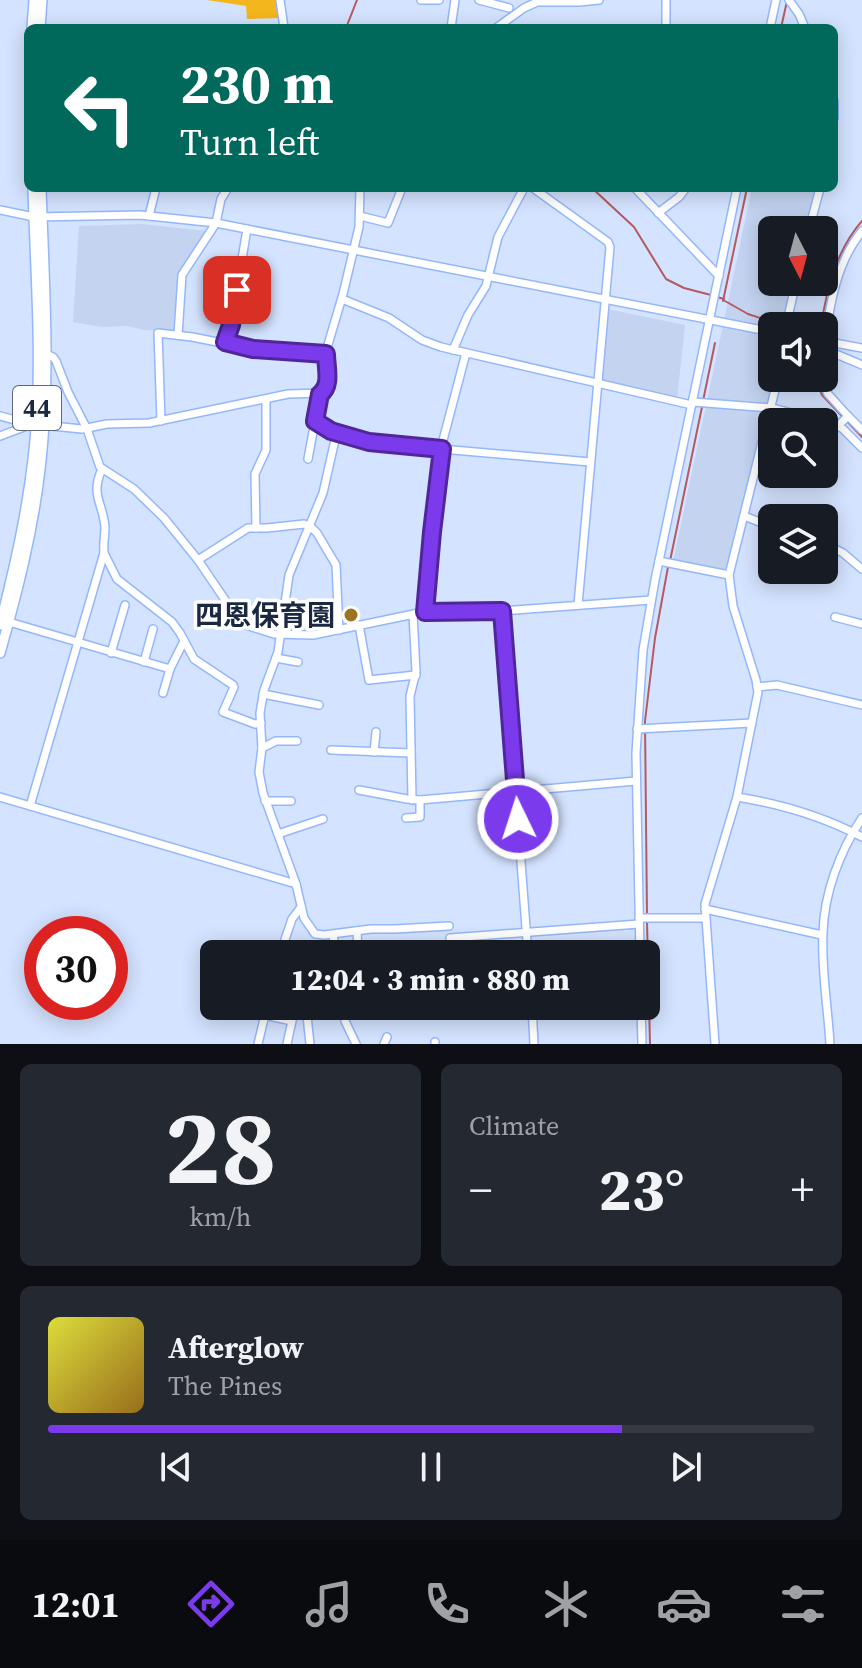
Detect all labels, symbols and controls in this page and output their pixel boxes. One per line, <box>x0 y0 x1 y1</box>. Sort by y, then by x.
text: 230 m <box>180 45 334 122</box>
icon: left <box>48 56 152 160</box>
text: Turn left <box>180 118 319 167</box>
north arrow <box>758 216 838 296</box>
map controls <box>758 216 838 584</box>
pin <box>203 256 271 324</box>
icon: arrive <box>215 268 259 312</box>
button: sound <box>758 312 838 392</box>
road number: 44 <box>13 386 61 430</box>
button: search <box>758 408 838 488</box>
button: layers <box>758 504 838 584</box>
place label: 四恩保育園 <box>195 596 335 634</box>
marker: 四恩保育園 <box>342 606 360 624</box>
position arrow <box>476 777 560 861</box>
speed limit sign: 30 <box>24 916 128 1020</box>
text: 12:04 · 3 min · 880 m <box>290 959 570 1000</box>
text: 28 <box>164 1075 277 1218</box>
text: Climate <box>469 1108 559 1144</box>
text: 23° <box>599 1148 684 1230</box>
text: − <box>469 1159 492 1220</box>
text: + <box>791 1159 814 1220</box>
text: km/h <box>190 1199 251 1235</box>
text: Afterglow <box>168 1327 304 1368</box>
text: The Pines <box>168 1368 282 1404</box>
icon: previous <box>154 1445 198 1489</box>
icon: pause <box>409 1445 453 1489</box>
icon: next <box>664 1445 708 1489</box>
icon: directions <box>183 1576 239 1632</box>
icon: music <box>301 1576 357 1632</box>
icon: phone <box>419 1576 475 1632</box>
icon: climate <box>538 1576 594 1632</box>
icon: car <box>656 1576 712 1632</box>
icon: filters <box>775 1576 831 1632</box>
text: 12:01 <box>31 1580 120 1629</box>

